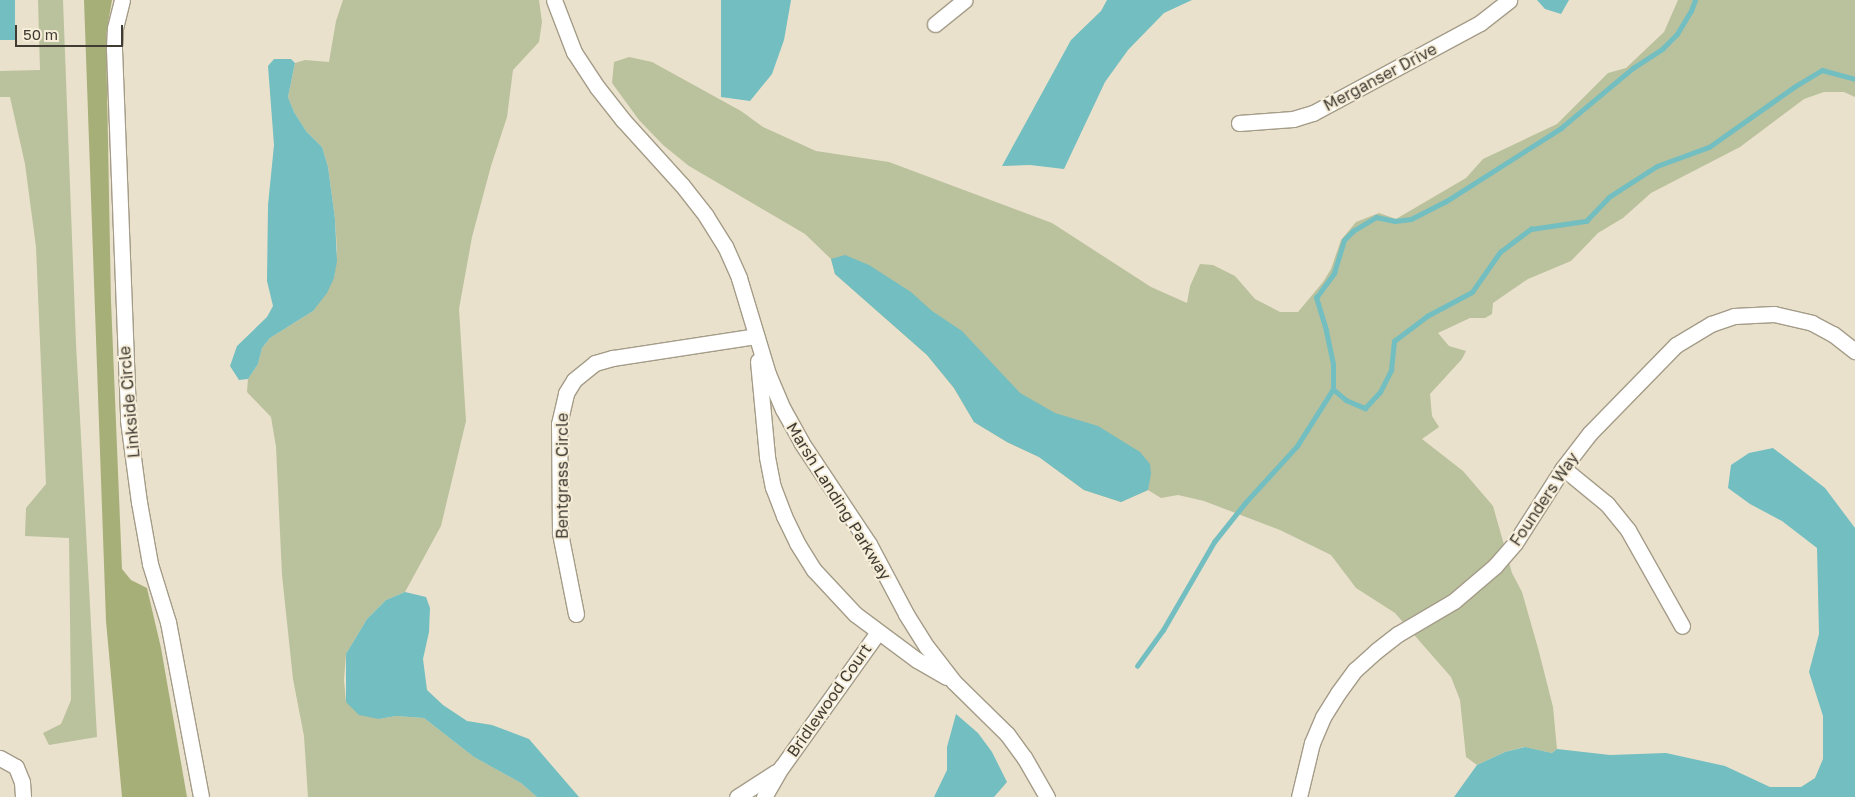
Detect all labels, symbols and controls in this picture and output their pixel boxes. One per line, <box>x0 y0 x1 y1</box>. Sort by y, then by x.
scale bar <box>18 15 125 47</box>
text: 50 m <box>23 25 58 43</box>
street label: Merganser Drive <box>1320 39 1440 115</box>
street label: Linkside Circle <box>115 345 143 459</box>
street label: Bentgrass Circle <box>552 413 572 539</box>
street label: Marsh Landing Parkway <box>783 419 895 583</box>
street label: Founders Way <box>1506 449 1582 549</box>
street label: Bridlewood Court <box>783 640 875 760</box>

